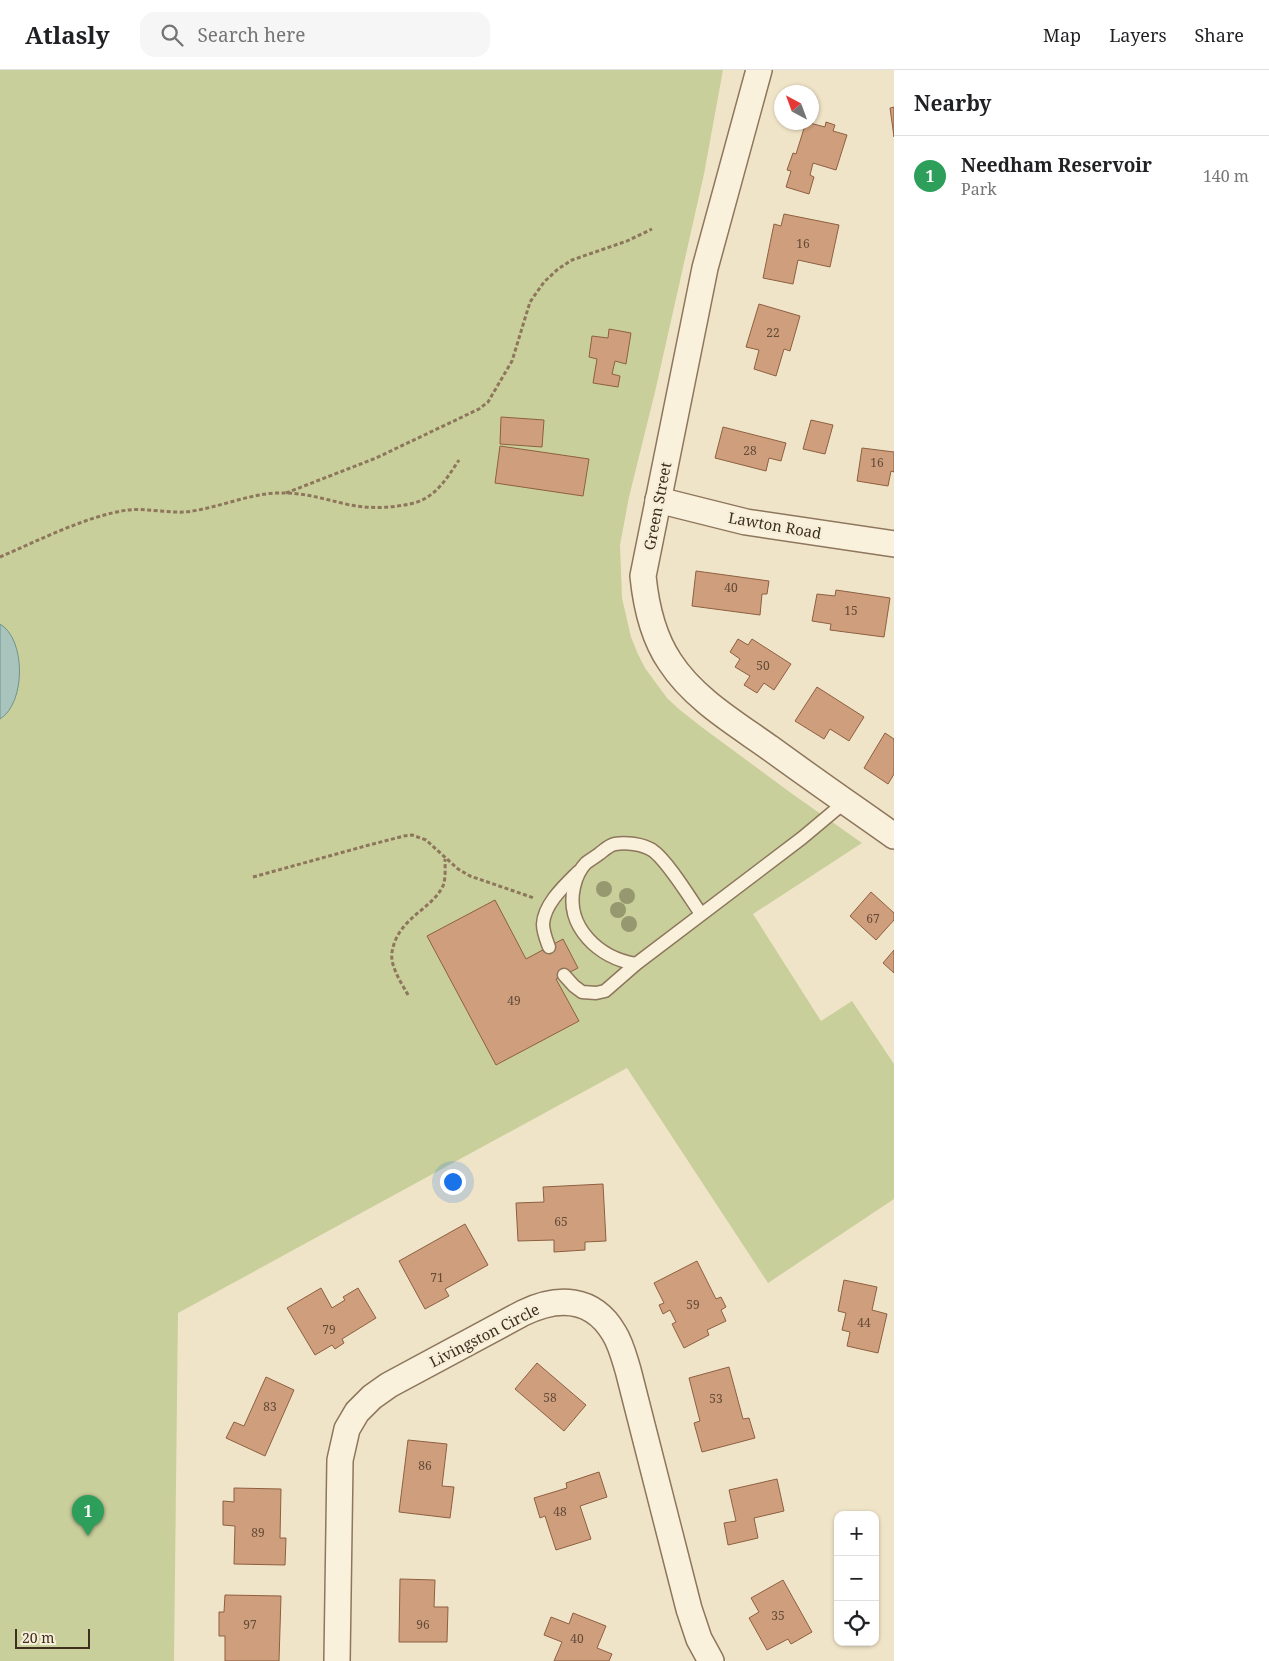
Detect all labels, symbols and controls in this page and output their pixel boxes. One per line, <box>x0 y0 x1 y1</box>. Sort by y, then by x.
search box <box>140 12 490 57</box>
text: Atlasly <box>25 18 110 51</box>
icon: search <box>158 21 186 49</box>
text: Search here <box>198 22 305 48</box>
text: Map <box>1043 23 1081 47</box>
text: Layers <box>1109 23 1167 47</box>
text: Share <box>1195 23 1244 47</box>
north arrow <box>774 85 819 130</box>
text: Nearby <box>914 89 992 117</box>
text: Needham Reservoir <box>961 152 1152 178</box>
text: 1 <box>925 165 935 187</box>
text: 140 m <box>1203 165 1249 187</box>
text: Park <box>961 178 997 200</box>
house number: 16 <box>796 235 810 252</box>
house number: 22 <box>766 324 780 341</box>
house number: 28 <box>743 442 757 459</box>
house number: 16 <box>870 454 884 471</box>
street label: Green Street <box>639 460 675 552</box>
street label: Lawton Road <box>727 507 823 543</box>
house number: 40 <box>724 579 738 596</box>
house number: 15 <box>844 602 858 619</box>
house number: 50 <box>756 657 770 674</box>
house number: 67 <box>866 910 880 927</box>
house number: 49 <box>507 992 521 1009</box>
your location <box>440 1169 466 1195</box>
house number: 65 <box>554 1213 568 1230</box>
house number: 71 <box>430 1269 444 1286</box>
house number: 59 <box>686 1296 700 1313</box>
street label: Livingston Circle <box>426 1299 542 1371</box>
house number: 44 <box>857 1314 871 1331</box>
house number: 79 <box>322 1321 336 1338</box>
house number: 58 <box>543 1389 557 1406</box>
house number: 53 <box>709 1390 723 1407</box>
house number: 83 <box>263 1398 277 1415</box>
house number: 86 <box>418 1457 432 1474</box>
pin: 1 <box>72 1495 104 1536</box>
house number: 48 <box>553 1503 567 1520</box>
map controls <box>834 1511 879 1646</box>
button: + <box>834 1511 879 1556</box>
house number: 89 <box>251 1524 265 1541</box>
button: − <box>834 1556 879 1601</box>
button: locate <box>834 1601 879 1646</box>
house number: 35 <box>771 1607 785 1624</box>
house number: 97 <box>243 1616 257 1633</box>
house number: 96 <box>416 1616 430 1633</box>
scale bar <box>15 1626 90 1649</box>
text: 20 m <box>22 1628 55 1647</box>
house number: 40 <box>570 1630 584 1647</box>

